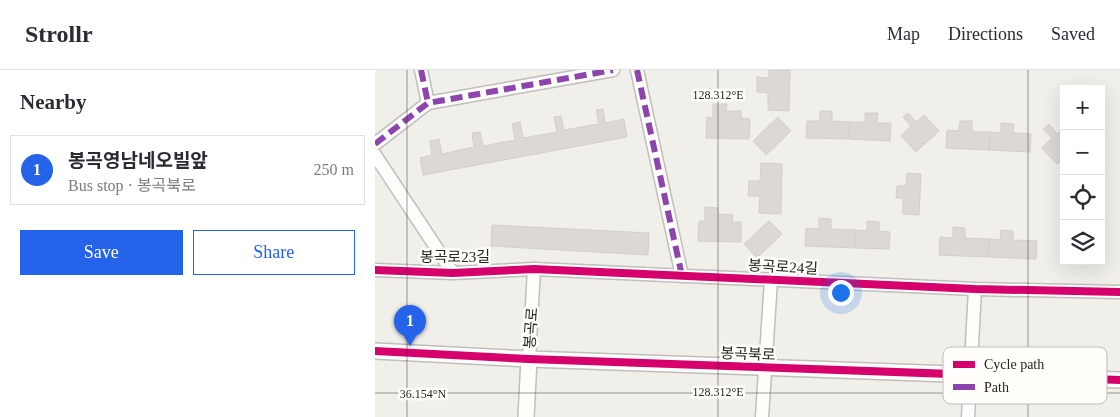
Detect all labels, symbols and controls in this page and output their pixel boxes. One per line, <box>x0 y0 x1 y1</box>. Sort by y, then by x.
text: Strollr <box>25 21 93 47</box>
text: Map <box>887 24 920 44</box>
text: Directions <box>948 24 1023 44</box>
text: Saved <box>1051 24 1095 44</box>
map controls <box>1060 85 1105 265</box>
button: + <box>1060 85 1105 130</box>
text: 128.312°E <box>692 88 744 102</box>
text: Nearby <box>20 90 87 114</box>
button: − <box>1060 130 1105 175</box>
text: 봉곡영남네오빌앞 <box>68 150 208 171</box>
text: 1 <box>33 161 41 178</box>
text: 250 m <box>314 161 354 178</box>
button: locate <box>1060 175 1105 220</box>
text: Bus stop · 봉곡북로 <box>68 177 196 194</box>
button: layers <box>1060 220 1105 265</box>
button: Save <box>20 230 183 275</box>
button: Share <box>193 230 355 275</box>
street label: 봉곡로23길 <box>420 249 490 265</box>
street label: 봉곡로24길 <box>748 257 818 277</box>
your location <box>828 280 854 306</box>
pin: 1 <box>394 305 426 346</box>
street label: 봉곡로 <box>522 307 540 349</box>
street label: 봉곡북로 <box>720 345 776 363</box>
legend <box>943 347 1107 404</box>
text: Cycle path <box>984 357 1044 372</box>
text: Path <box>984 380 1009 395</box>
text: 128.312°E <box>692 385 744 399</box>
text: 36.154°N <box>400 387 447 401</box>

